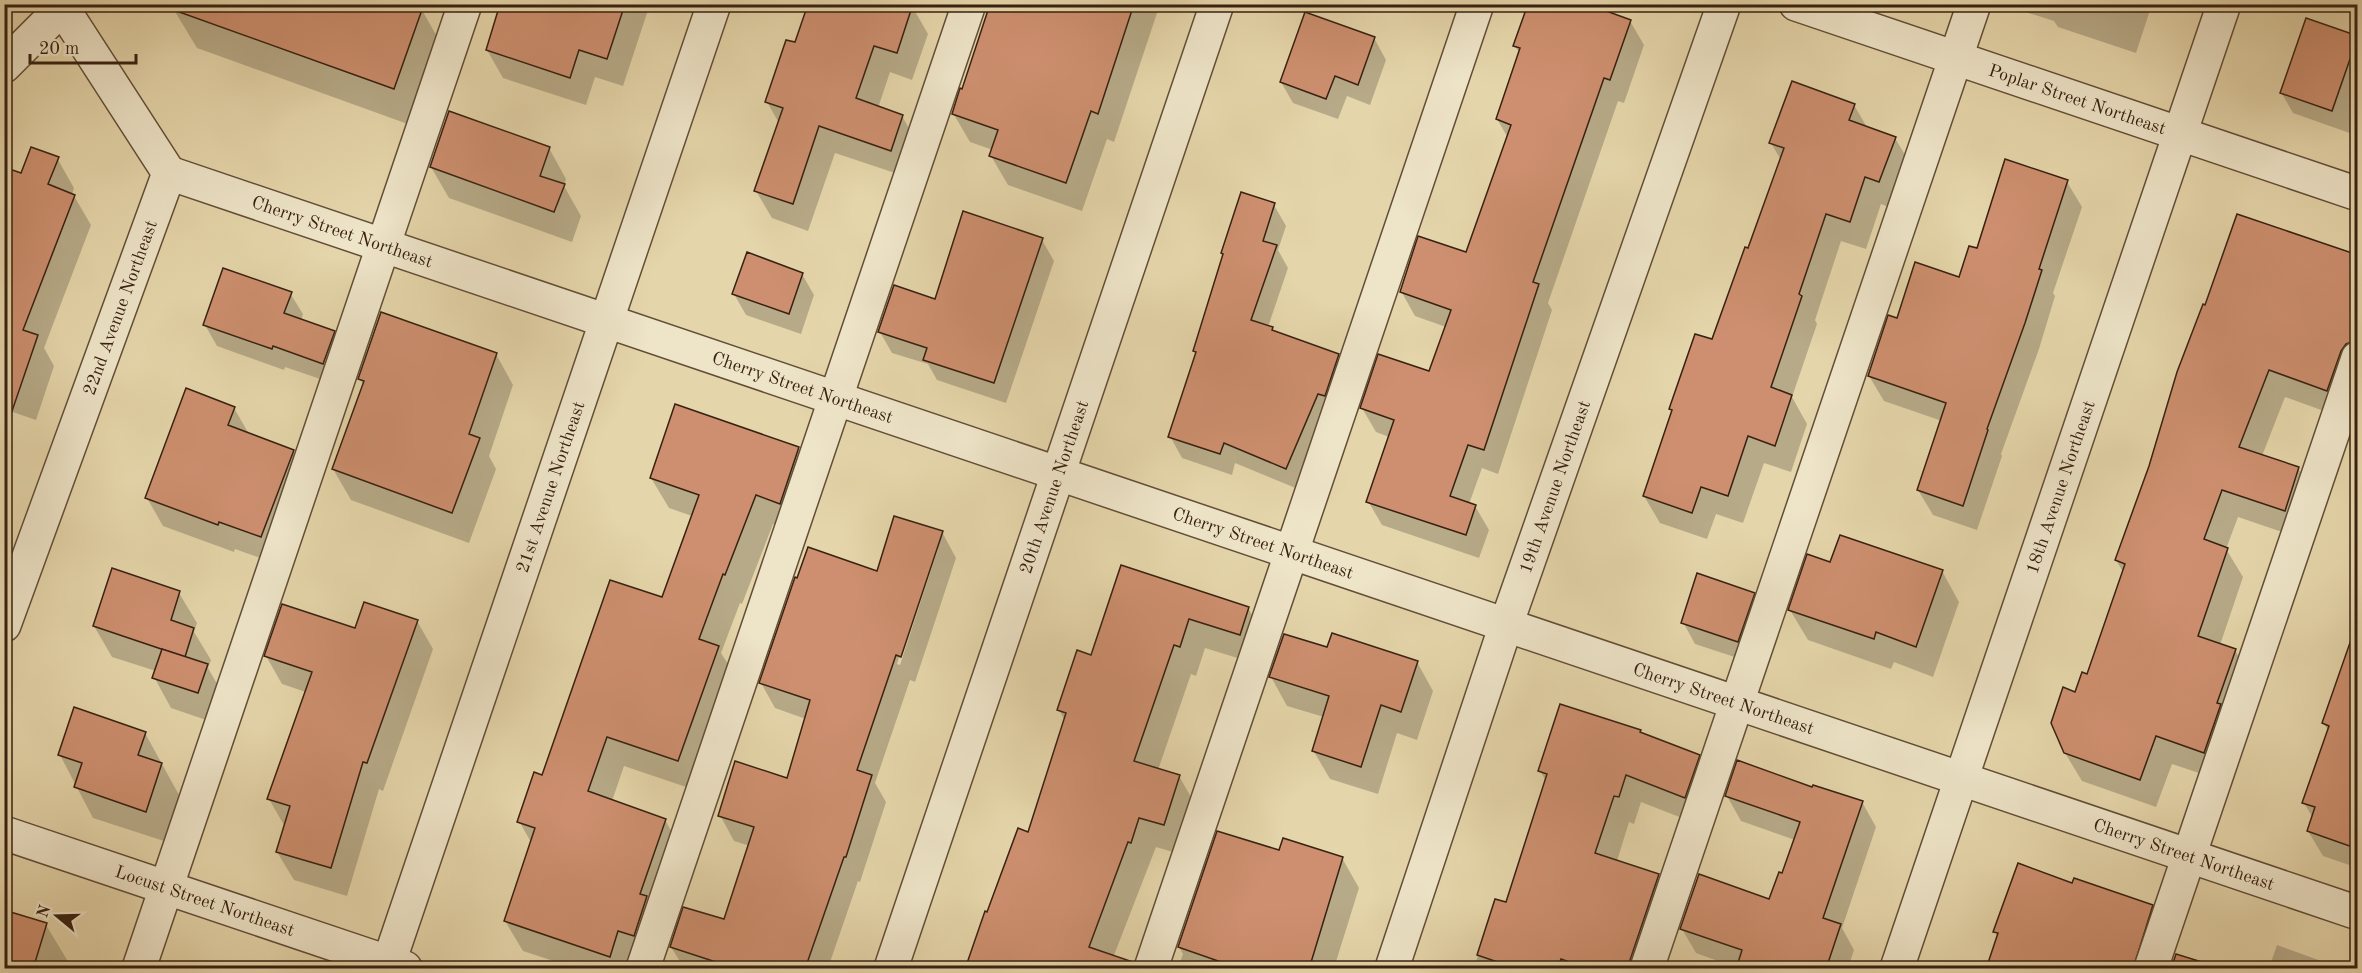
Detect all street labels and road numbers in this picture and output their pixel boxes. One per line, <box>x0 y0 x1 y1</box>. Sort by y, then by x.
street label: Poplar Street Northeast <box>1986 62 2168 138</box>
street label: Cherry Street Northeast <box>249 194 435 271</box>
street label: 22nd Avenue Northeast <box>81 218 161 398</box>
street label: Cherry Street Northeast <box>710 349 895 427</box>
street label: 20th Avenue Northeast <box>1017 398 1092 576</box>
street label: 19th Avenue Northeast <box>1517 398 1594 576</box>
street label: 18th Avenue Northeast <box>2023 398 2099 576</box>
street label: 21st Avenue Northeast <box>514 399 589 575</box>
street label: Cherry Street Northeast <box>1170 505 1356 583</box>
street label: Cherry Street Northeast <box>1630 661 1816 738</box>
street label: Cherry Street Northeast <box>2091 816 2277 894</box>
street label: Locust Street Northeast <box>113 863 297 940</box>

